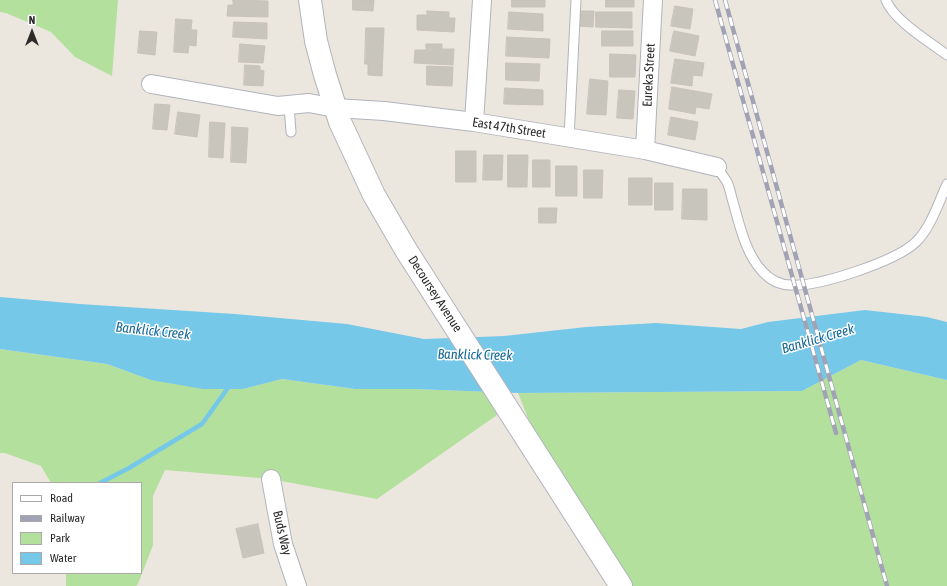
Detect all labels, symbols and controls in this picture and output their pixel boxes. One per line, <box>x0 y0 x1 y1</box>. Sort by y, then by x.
north arrow <box>12 12 52 52</box>
text: N <box>29 14 35 26</box>
street label: Eureka Street <box>640 43 658 107</box>
street label: East 47th Street <box>471 114 547 142</box>
street label: Decoursey Avenue <box>405 253 465 335</box>
water label: Banklick Creek <box>115 319 191 343</box>
water label: Banklick Creek <box>780 321 856 357</box>
water label: Banklick Creek <box>437 346 513 364</box>
legend <box>12 482 142 574</box>
text: Road <box>50 491 73 505</box>
street label: Buds Way <box>269 509 295 557</box>
text: Railway <box>50 511 85 525</box>
text: Park <box>50 531 70 545</box>
text: Water <box>50 551 76 565</box>

